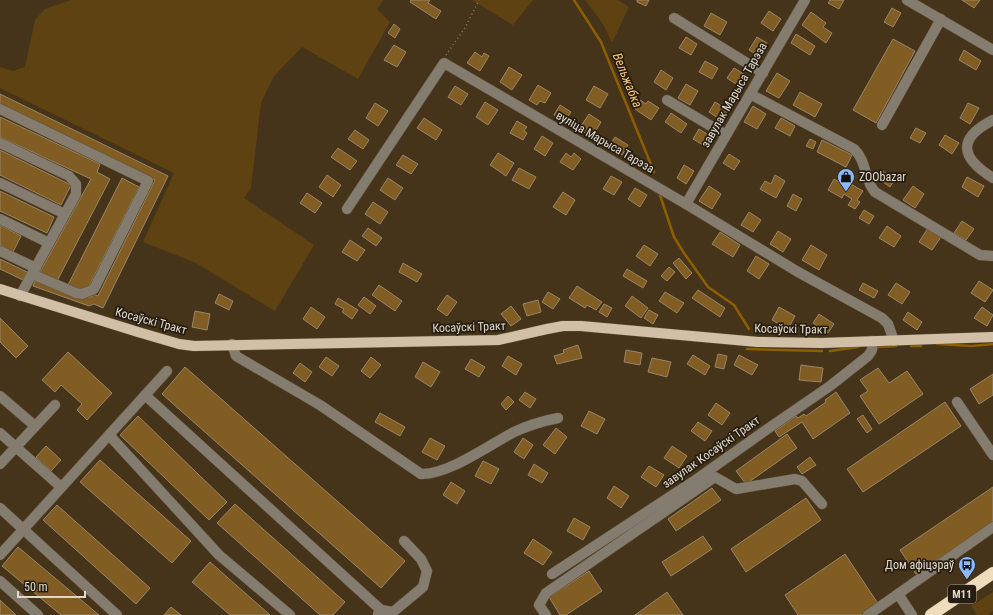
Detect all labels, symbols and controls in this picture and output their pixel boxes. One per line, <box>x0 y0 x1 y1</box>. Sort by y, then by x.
street label: завулак Марыса Тарэза <box>698 40 770 150</box>
water label: Вельжабка <box>610 51 645 110</box>
street label: вуліца Марыса Тарэза <box>553 108 657 176</box>
shop icon: ZOObazar <box>836 167 856 192</box>
place label: ZOObazar <box>859 170 906 184</box>
street label: Косаўскі Тракт <box>114 305 188 337</box>
street label: Косаўскі Тракт <box>432 319 506 335</box>
street label: Косаўскі Тракт <box>754 321 828 337</box>
street label: завулак Косаўскі Тракт <box>660 413 762 491</box>
bus stop icon: Дом афіцэраў <box>957 555 977 580</box>
place label: Дом афіцэраў <box>885 558 954 572</box>
scale bar <box>18 573 85 599</box>
text: 50 m <box>24 580 48 594</box>
road number: М11 <box>948 585 976 603</box>

